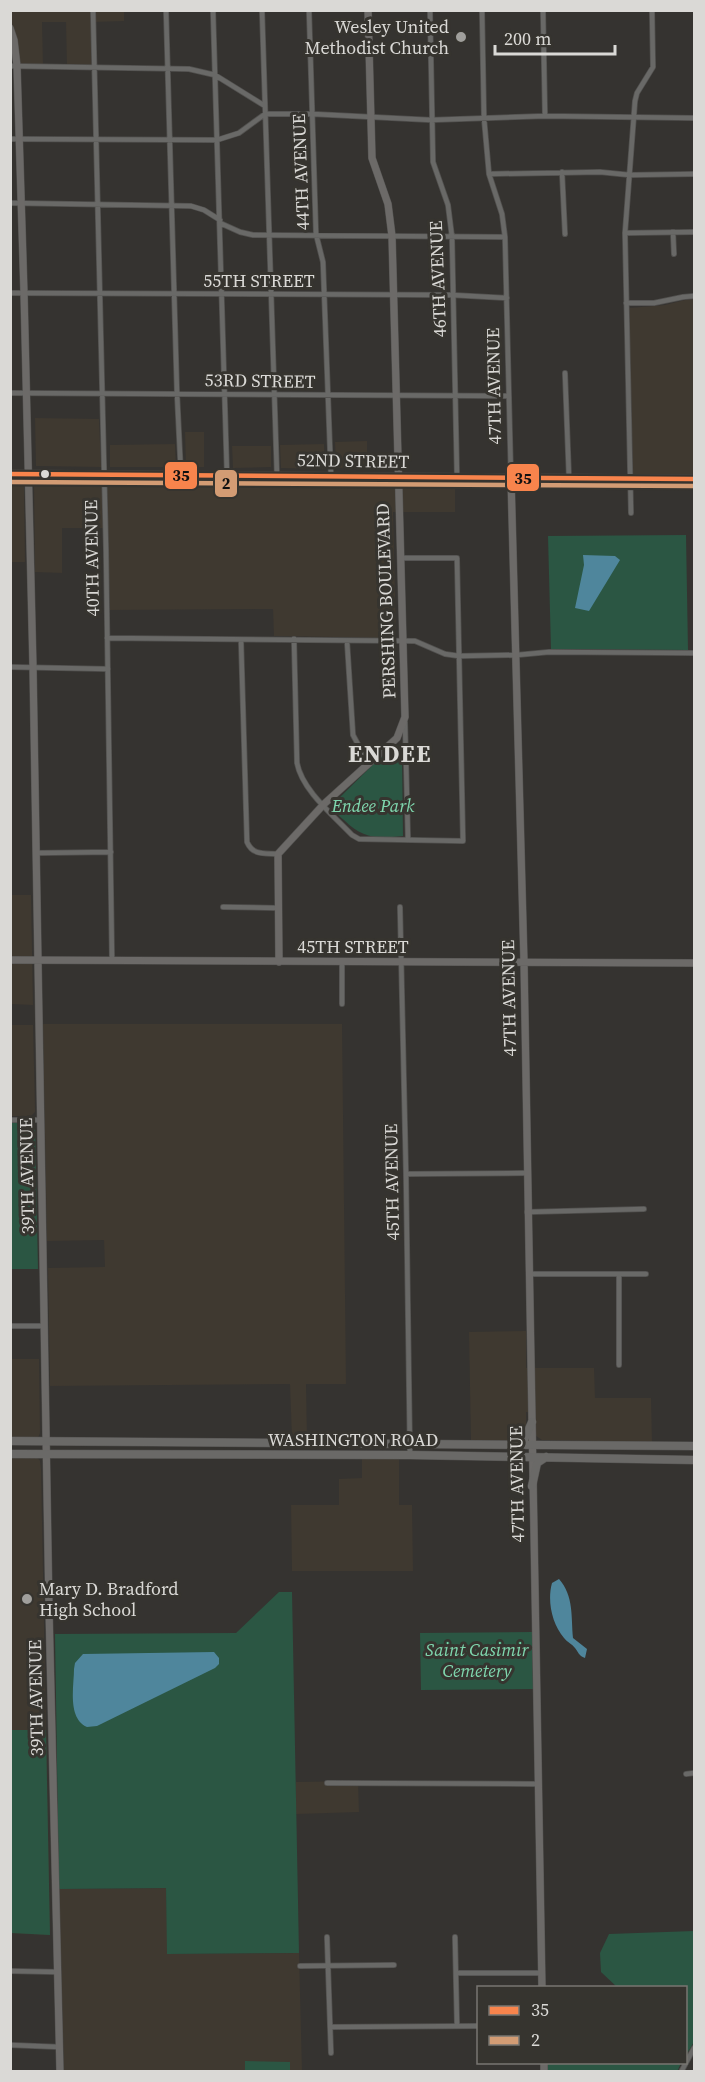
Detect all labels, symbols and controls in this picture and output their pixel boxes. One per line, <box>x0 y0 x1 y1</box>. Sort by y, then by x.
place label: Wesley United Methodist Church <box>305 14 449 60</box>
scale bar <box>495 18 615 56</box>
text: 200 m <box>504 26 551 51</box>
marker: Wesley United Methodist Church <box>454 30 468 44</box>
street label: 44TH AVENUE <box>286 113 315 231</box>
street label: 46TH AVENUE <box>423 220 452 338</box>
street label: 55TH STREET <box>203 268 315 293</box>
street label: 47TH AVENUE <box>480 327 507 445</box>
street label: 53RD STREET <box>204 367 316 394</box>
street label: 52ND STREET <box>297 447 409 474</box>
line badge: 35 <box>164 461 198 490</box>
line badge: 35 <box>506 463 540 492</box>
text: 35 <box>172 464 190 486</box>
text: 35 <box>514 467 532 489</box>
unlabelled marker <box>39 468 51 480</box>
line badge: 2 <box>214 469 238 498</box>
text: 2 <box>222 472 231 494</box>
street label: 40TH AVENUE <box>78 499 105 617</box>
street label: PERSHING BOULEVARD <box>370 503 401 699</box>
district label: ENDEE <box>348 737 432 770</box>
park label: Endee Park <box>330 793 415 818</box>
street label: 45TH STREET <box>297 934 409 959</box>
street label: 47TH AVENUE <box>495 939 522 1057</box>
street label: 39TH AVENUE <box>13 1117 40 1235</box>
street label: 45TH AVENUE <box>378 1123 405 1241</box>
street label: 47TH AVENUE <box>503 1425 530 1543</box>
street label: WASHINGTON ROAD <box>268 1427 438 1452</box>
place label: Mary D. Bradford High School <box>39 1576 179 1622</box>
marker: Mary D. Bradford High School <box>20 1592 34 1606</box>
park label: Saint Casimir Cemetery <box>425 1637 529 1683</box>
street label: 39TH AVENUE <box>22 1639 49 1757</box>
legend <box>477 1986 687 2064</box>
text: 35 <box>531 1997 549 2022</box>
text: 2 <box>531 2027 540 2052</box>

